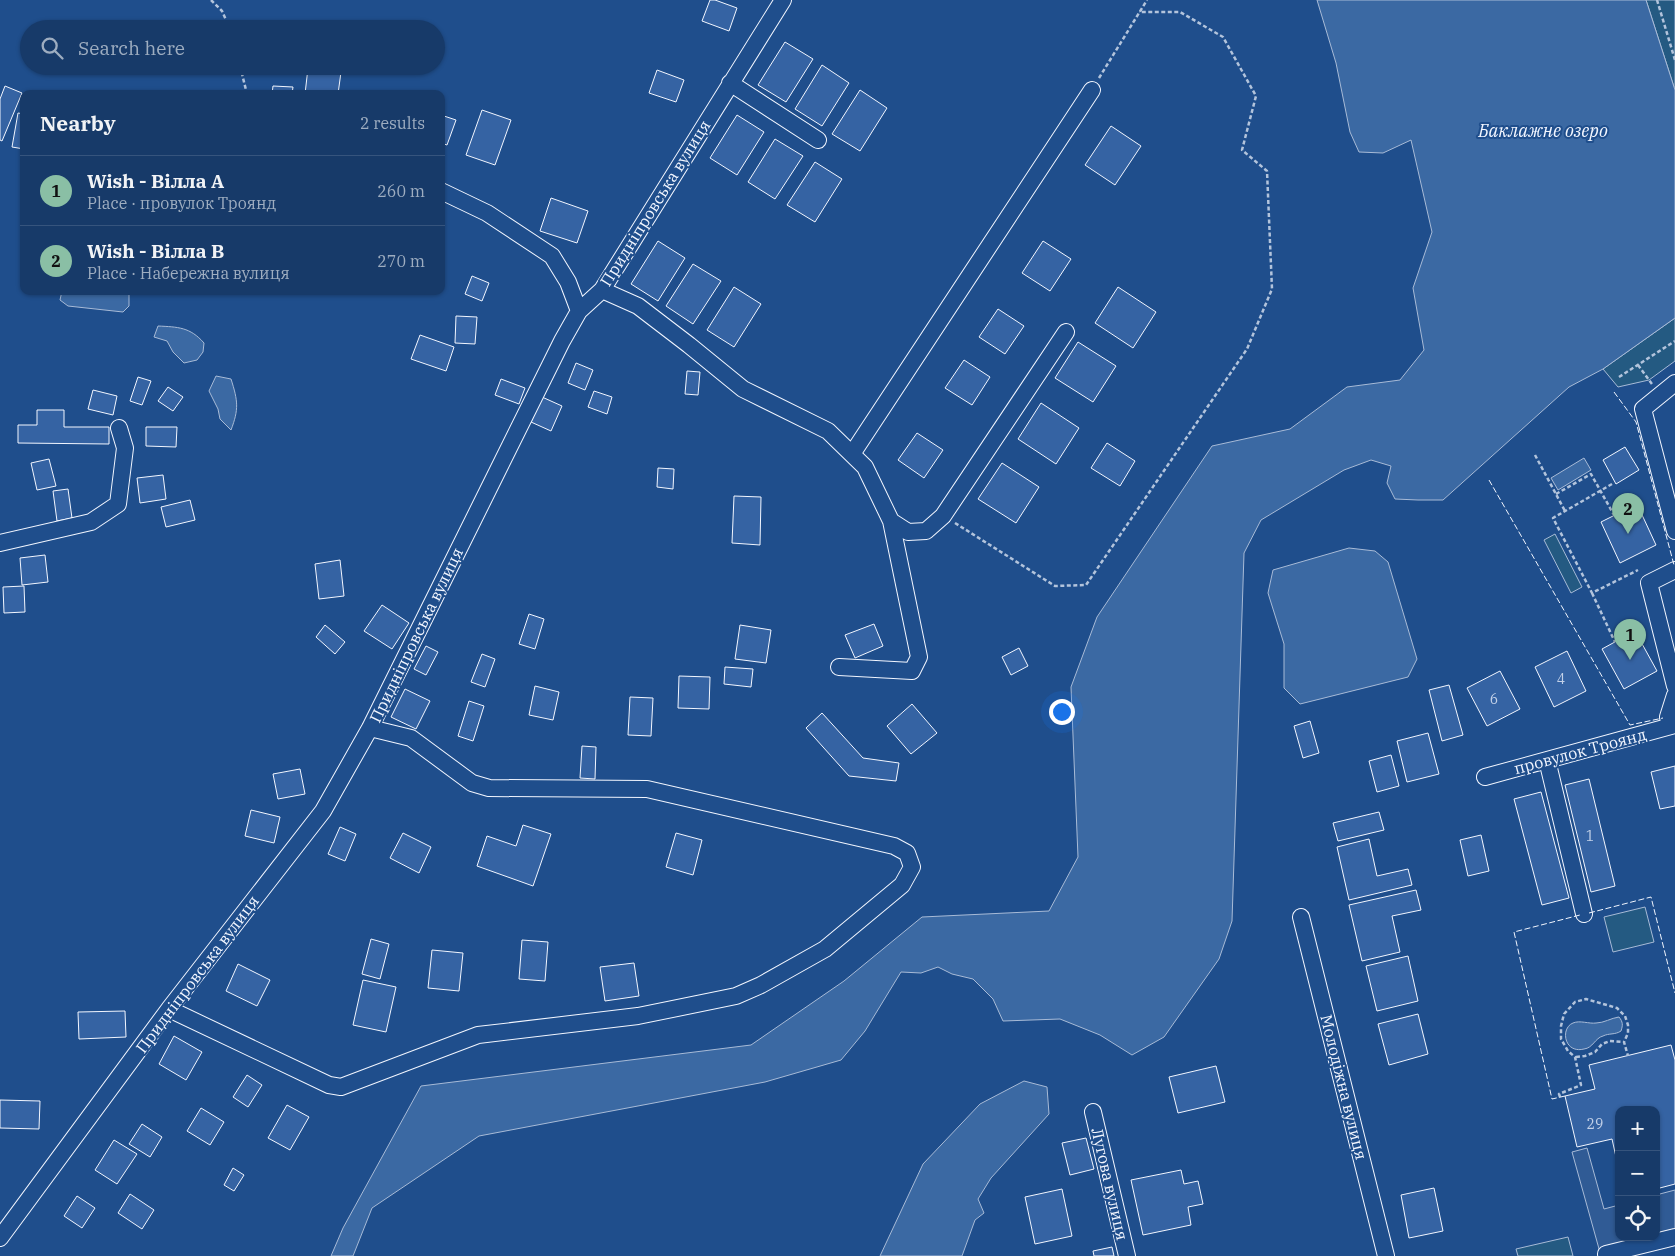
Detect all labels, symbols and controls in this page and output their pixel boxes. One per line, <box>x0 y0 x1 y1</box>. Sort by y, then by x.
search box <box>20 20 445 75</box>
icon: search <box>38 34 66 62</box>
text: Search here <box>78 36 185 60</box>
text: Nearby <box>40 109 116 137</box>
text: 2 results <box>360 113 425 133</box>
street label: Придніпровська вулиця <box>596 116 714 290</box>
water label: Баклажне озеро <box>1477 119 1608 142</box>
text: Wish - Вілла А <box>87 169 224 193</box>
text: 1 <box>51 181 61 201</box>
text: 260 m <box>377 181 425 201</box>
text: Place · провулок Троянд <box>87 193 276 213</box>
text: Wish - Вілла B <box>87 239 224 263</box>
text: 2 <box>51 251 61 271</box>
text: 270 m <box>377 251 425 271</box>
text: Place · Набережна вулиця <box>87 263 290 283</box>
pin: 2 <box>1612 493 1644 534</box>
street label: Придніпровська вулиця <box>365 544 467 726</box>
pin: 1 <box>1614 619 1646 660</box>
house number: 4 <box>1557 670 1565 688</box>
house number: 6 <box>1490 690 1498 708</box>
your location <box>1049 699 1075 725</box>
street label: провулок Троянд <box>1512 724 1649 778</box>
house number: 1 <box>1586 827 1594 845</box>
street label: Придніпровська вулиця <box>131 891 263 1057</box>
street label: Молодіжна вулиця <box>1316 1012 1372 1162</box>
map controls <box>1615 1106 1660 1241</box>
button: + <box>1615 1106 1660 1151</box>
house number: 29 <box>1587 1115 1603 1133</box>
street label: Лугова вулиця <box>1087 1126 1133 1242</box>
button: − <box>1615 1151 1660 1196</box>
button: locate <box>1615 1196 1660 1241</box>

